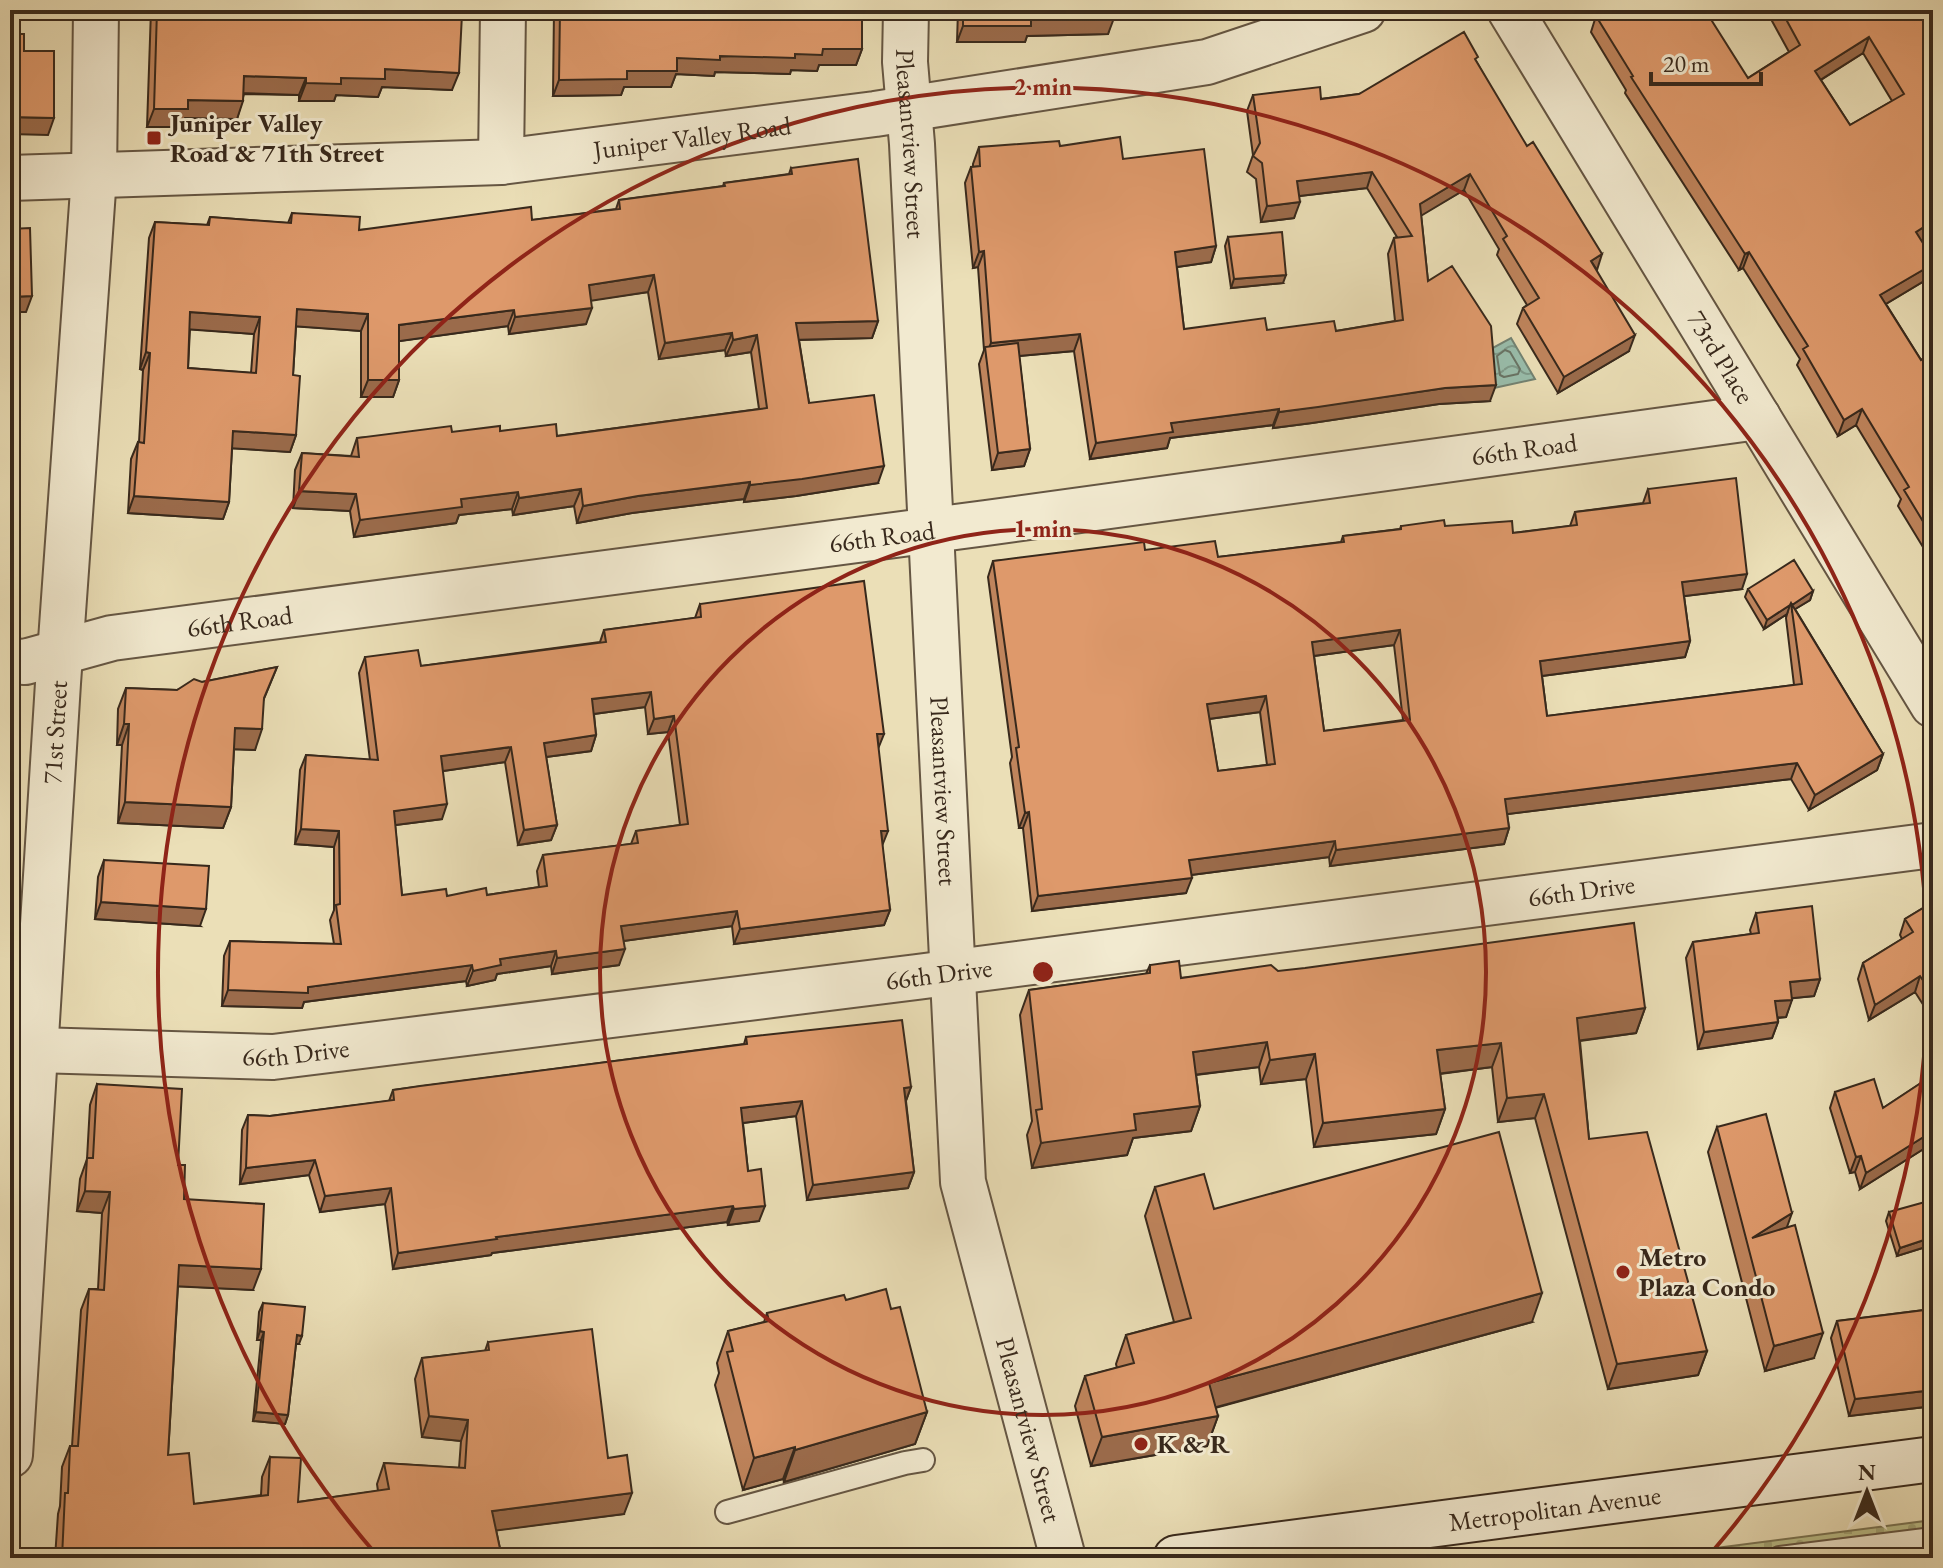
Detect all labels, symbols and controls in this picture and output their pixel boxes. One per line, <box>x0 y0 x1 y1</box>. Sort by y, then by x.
scale bar <box>1651 36 1761 86</box>
text: 20 m <box>1663 48 1710 79</box>
street label: Pleasantview Street <box>888 49 934 239</box>
text: 2 min <box>1014 71 1073 102</box>
place label: Juniper Valley Road & 71th Street <box>167 106 384 170</box>
street label: Juniper Valley Road <box>589 108 794 167</box>
marker: Juniper Valley Road & 71th Street <box>145 129 163 147</box>
street label: 73rd Place <box>1680 304 1762 410</box>
street label: 66th Road <box>1469 425 1580 473</box>
street label: 66th Road <box>827 513 938 560</box>
text: 1 min <box>1014 513 1073 544</box>
street label: 66th Road <box>185 597 295 645</box>
street label: 71st Street <box>35 679 75 785</box>
street label: Pleasantview Street <box>922 695 965 887</box>
street label: 66th Drive <box>1526 867 1637 914</box>
street label: 66th Drive <box>883 950 994 998</box>
centre of rings <box>1029 958 1057 986</box>
street label: 66th Drive <box>242 1031 351 1074</box>
place label: Metro Plaza Condo <box>1639 1240 1775 1304</box>
marker: Metro Plaza Condo <box>1614 1263 1632 1281</box>
street label: Pleasantview Street <box>988 1334 1070 1526</box>
place label: K & R <box>1157 1427 1230 1461</box>
marker: K & R <box>1132 1435 1150 1453</box>
north arrow <box>1827 1452 1907 1532</box>
text: N <box>1858 1458 1876 1487</box>
street label: Metropolitan Avenue <box>1447 1478 1663 1539</box>

